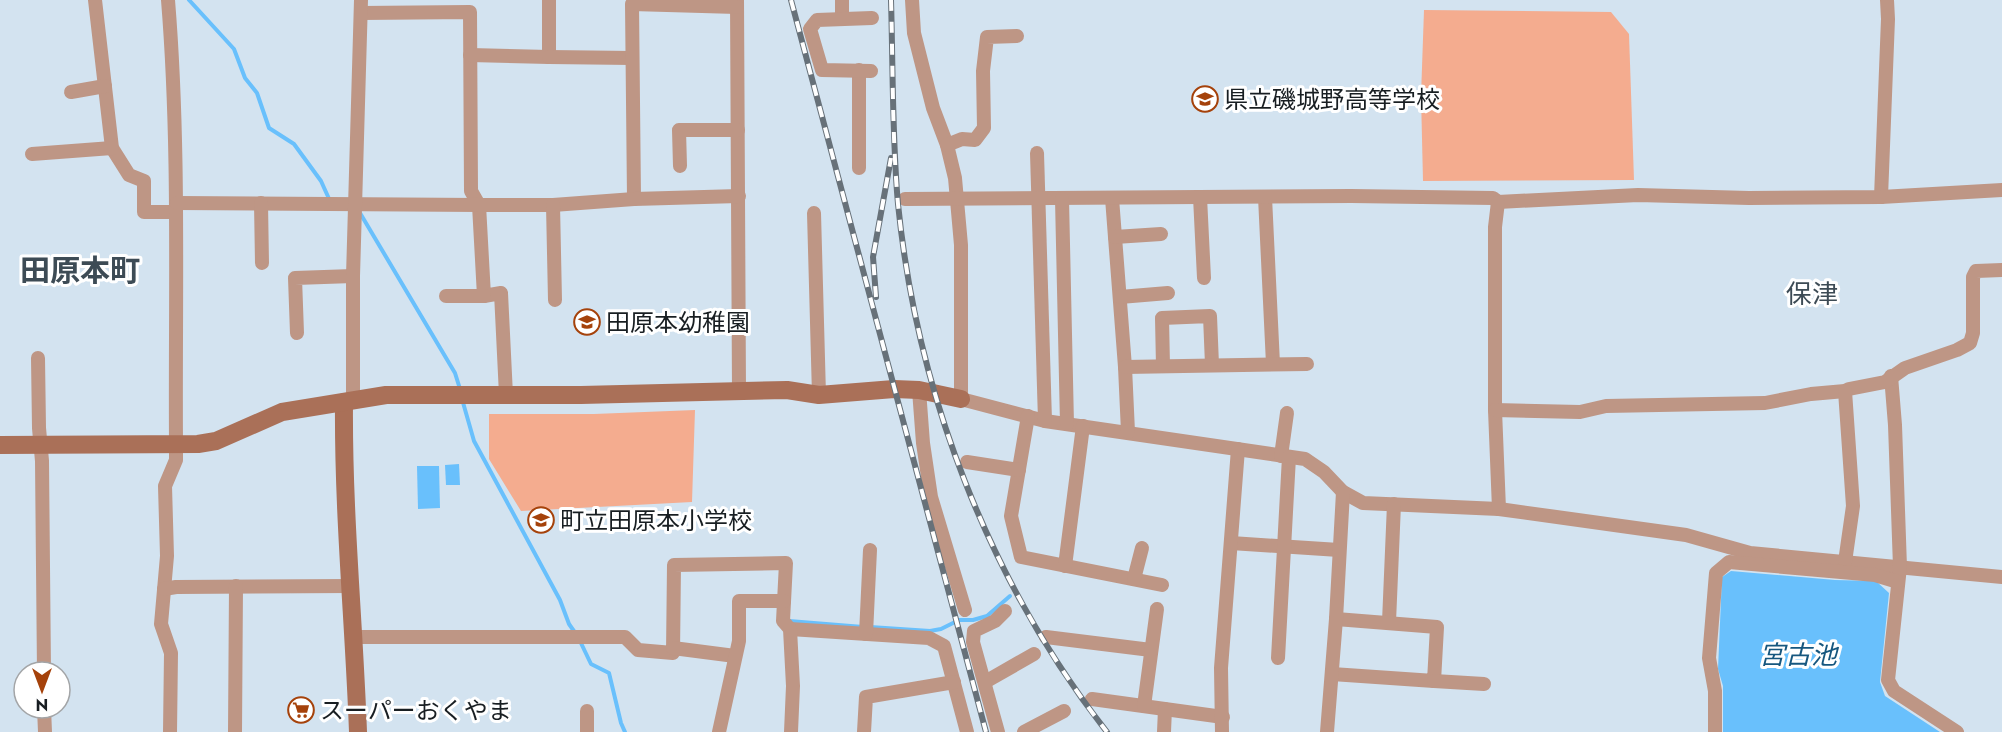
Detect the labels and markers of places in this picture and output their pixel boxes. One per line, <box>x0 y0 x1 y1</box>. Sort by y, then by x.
place label: 県立磯城野高等学校 <box>1224 82 1440 117</box>
school or university icon: 県立磯城野高等学校 <box>1190 84 1220 114</box>
place label: 田原本幼稚園 <box>606 305 750 340</box>
school or university icon: 田原本幼稚園 <box>572 307 602 337</box>
place label: 町立田原本小学校 <box>560 503 752 538</box>
school or university icon: 町立田原本小学校 <box>526 505 556 535</box>
place label: スーパーおくやま <box>320 693 512 728</box>
supermarket icon: スーパーおくやま <box>286 695 316 725</box>

